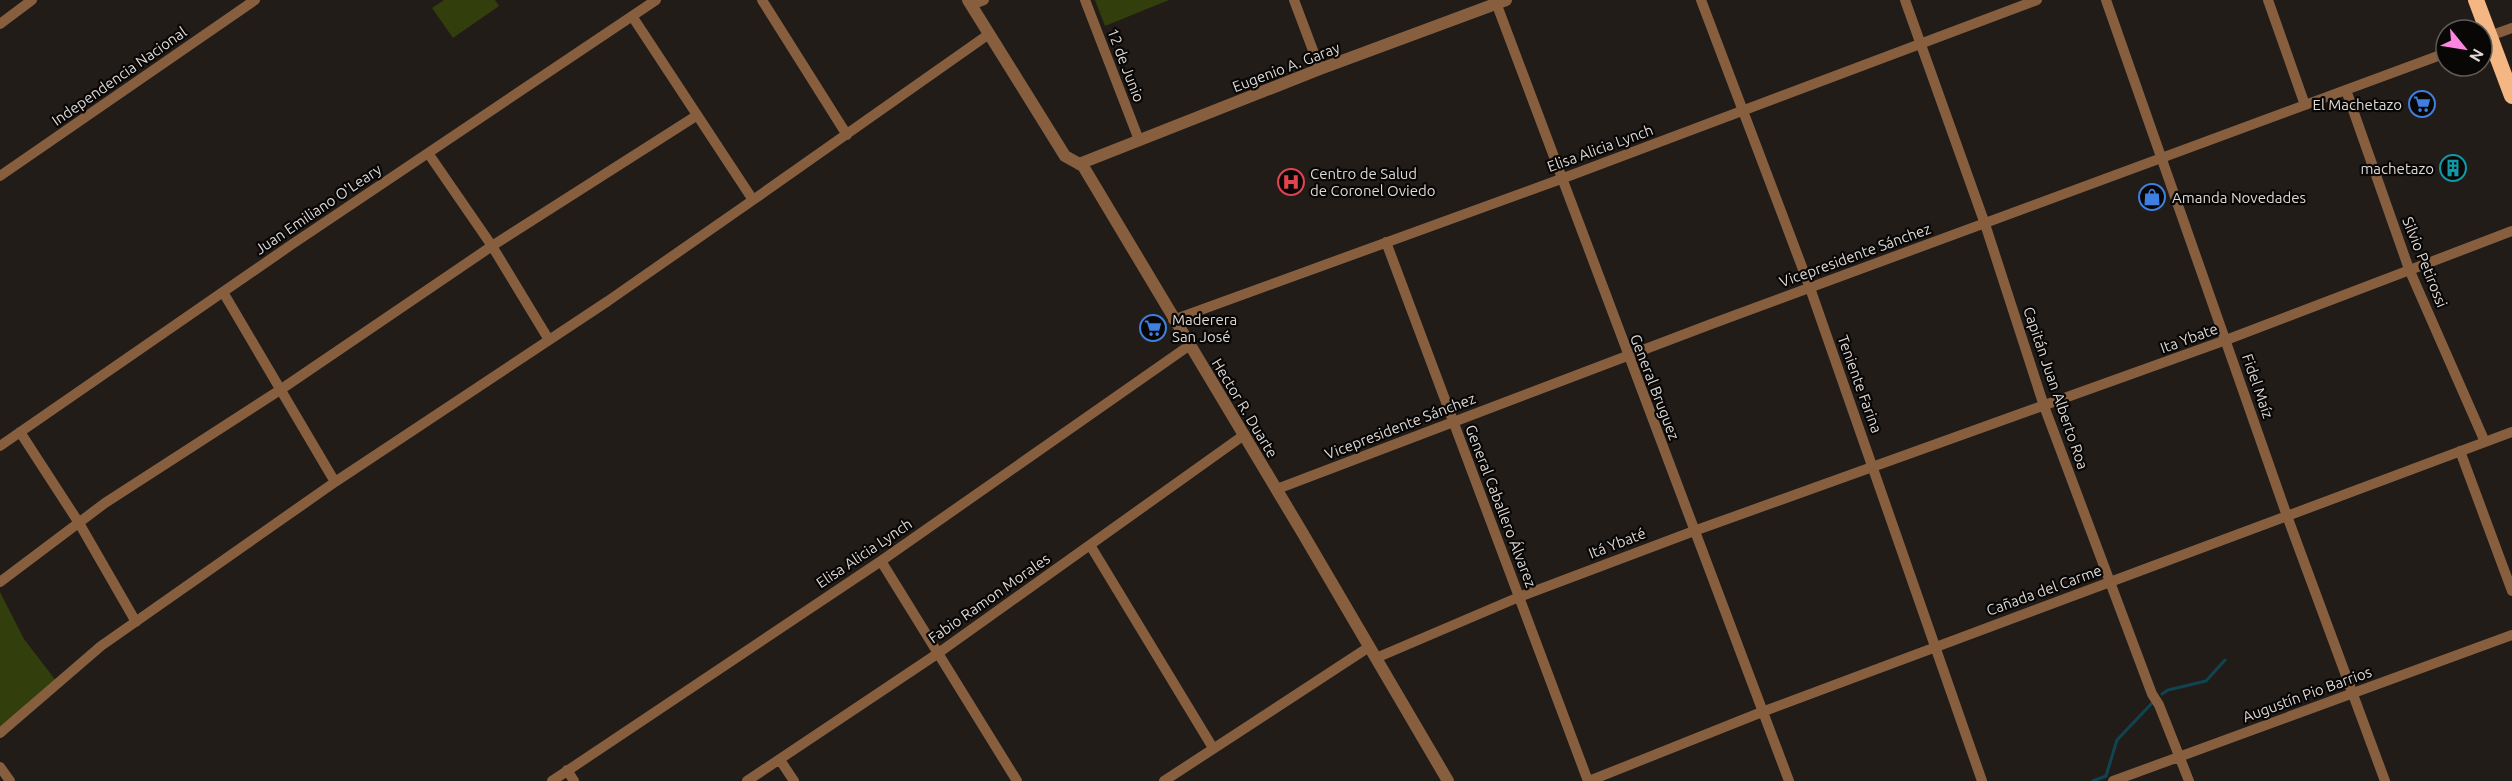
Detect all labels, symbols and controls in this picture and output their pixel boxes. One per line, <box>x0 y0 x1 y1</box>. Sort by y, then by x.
north arrow <box>2434 18 2494 78</box>
street label: Independencia Nacional <box>48 23 190 129</box>
street label: 12 de Junio <box>1104 26 1148 104</box>
street label: Eugenio A. Garay <box>1230 39 1342 95</box>
text: N <box>2466 46 2488 65</box>
supermarket icon: El Machetazo <box>2407 89 2437 119</box>
place label: El Machetazo <box>2313 96 2402 113</box>
street label: Elisa Alicia Lynch <box>1545 121 1655 175</box>
building icon: machetazo <box>2438 153 2468 183</box>
street label: Juan Emiliano O'Leary <box>252 160 384 258</box>
place label: machetazo <box>2360 160 2434 177</box>
place label: Centro de Salud de Coronel Oviedo <box>1310 165 1436 199</box>
hospital icon: Centro de Salud de Coronel Oviedo <box>1276 167 1306 197</box>
shop icon: Amanda Novedades <box>2137 182 2167 212</box>
place label: Amanda Novedades <box>2172 189 2306 206</box>
street label: Silvio Petirossi <box>2399 214 2451 310</box>
street label: Vicepresidente Sánchez <box>1777 220 1933 290</box>
street label: Capitán Juan Alberto Roa <box>2020 304 2092 472</box>
place label: Maderera San José <box>1172 311 1237 345</box>
supermarket icon: Maderera San José <box>1138 313 1168 343</box>
street label: Ita Ybate <box>2158 320 2220 356</box>
street label: General Bruguez <box>1627 332 1683 442</box>
street label: Teniente Farina <box>1834 333 1886 435</box>
street label: Fidel Maíz <box>2239 351 2277 421</box>
street label: Hector R. Duarte <box>1209 355 1281 461</box>
street label: Vicepresidente Sánchez <box>1322 389 1478 463</box>
street label: General Caballero Álvarez <box>1462 422 1540 590</box>
street label: Elisa Alicia Lynch <box>813 515 915 591</box>
street label: Itá Ybaté <box>1586 524 1648 562</box>
street label: Fabio Ramon Morales <box>925 550 1053 646</box>
street label: Cañada del Carme <box>1984 561 2104 619</box>
street label: Augustín Pio Barrios <box>2240 663 2374 725</box>

